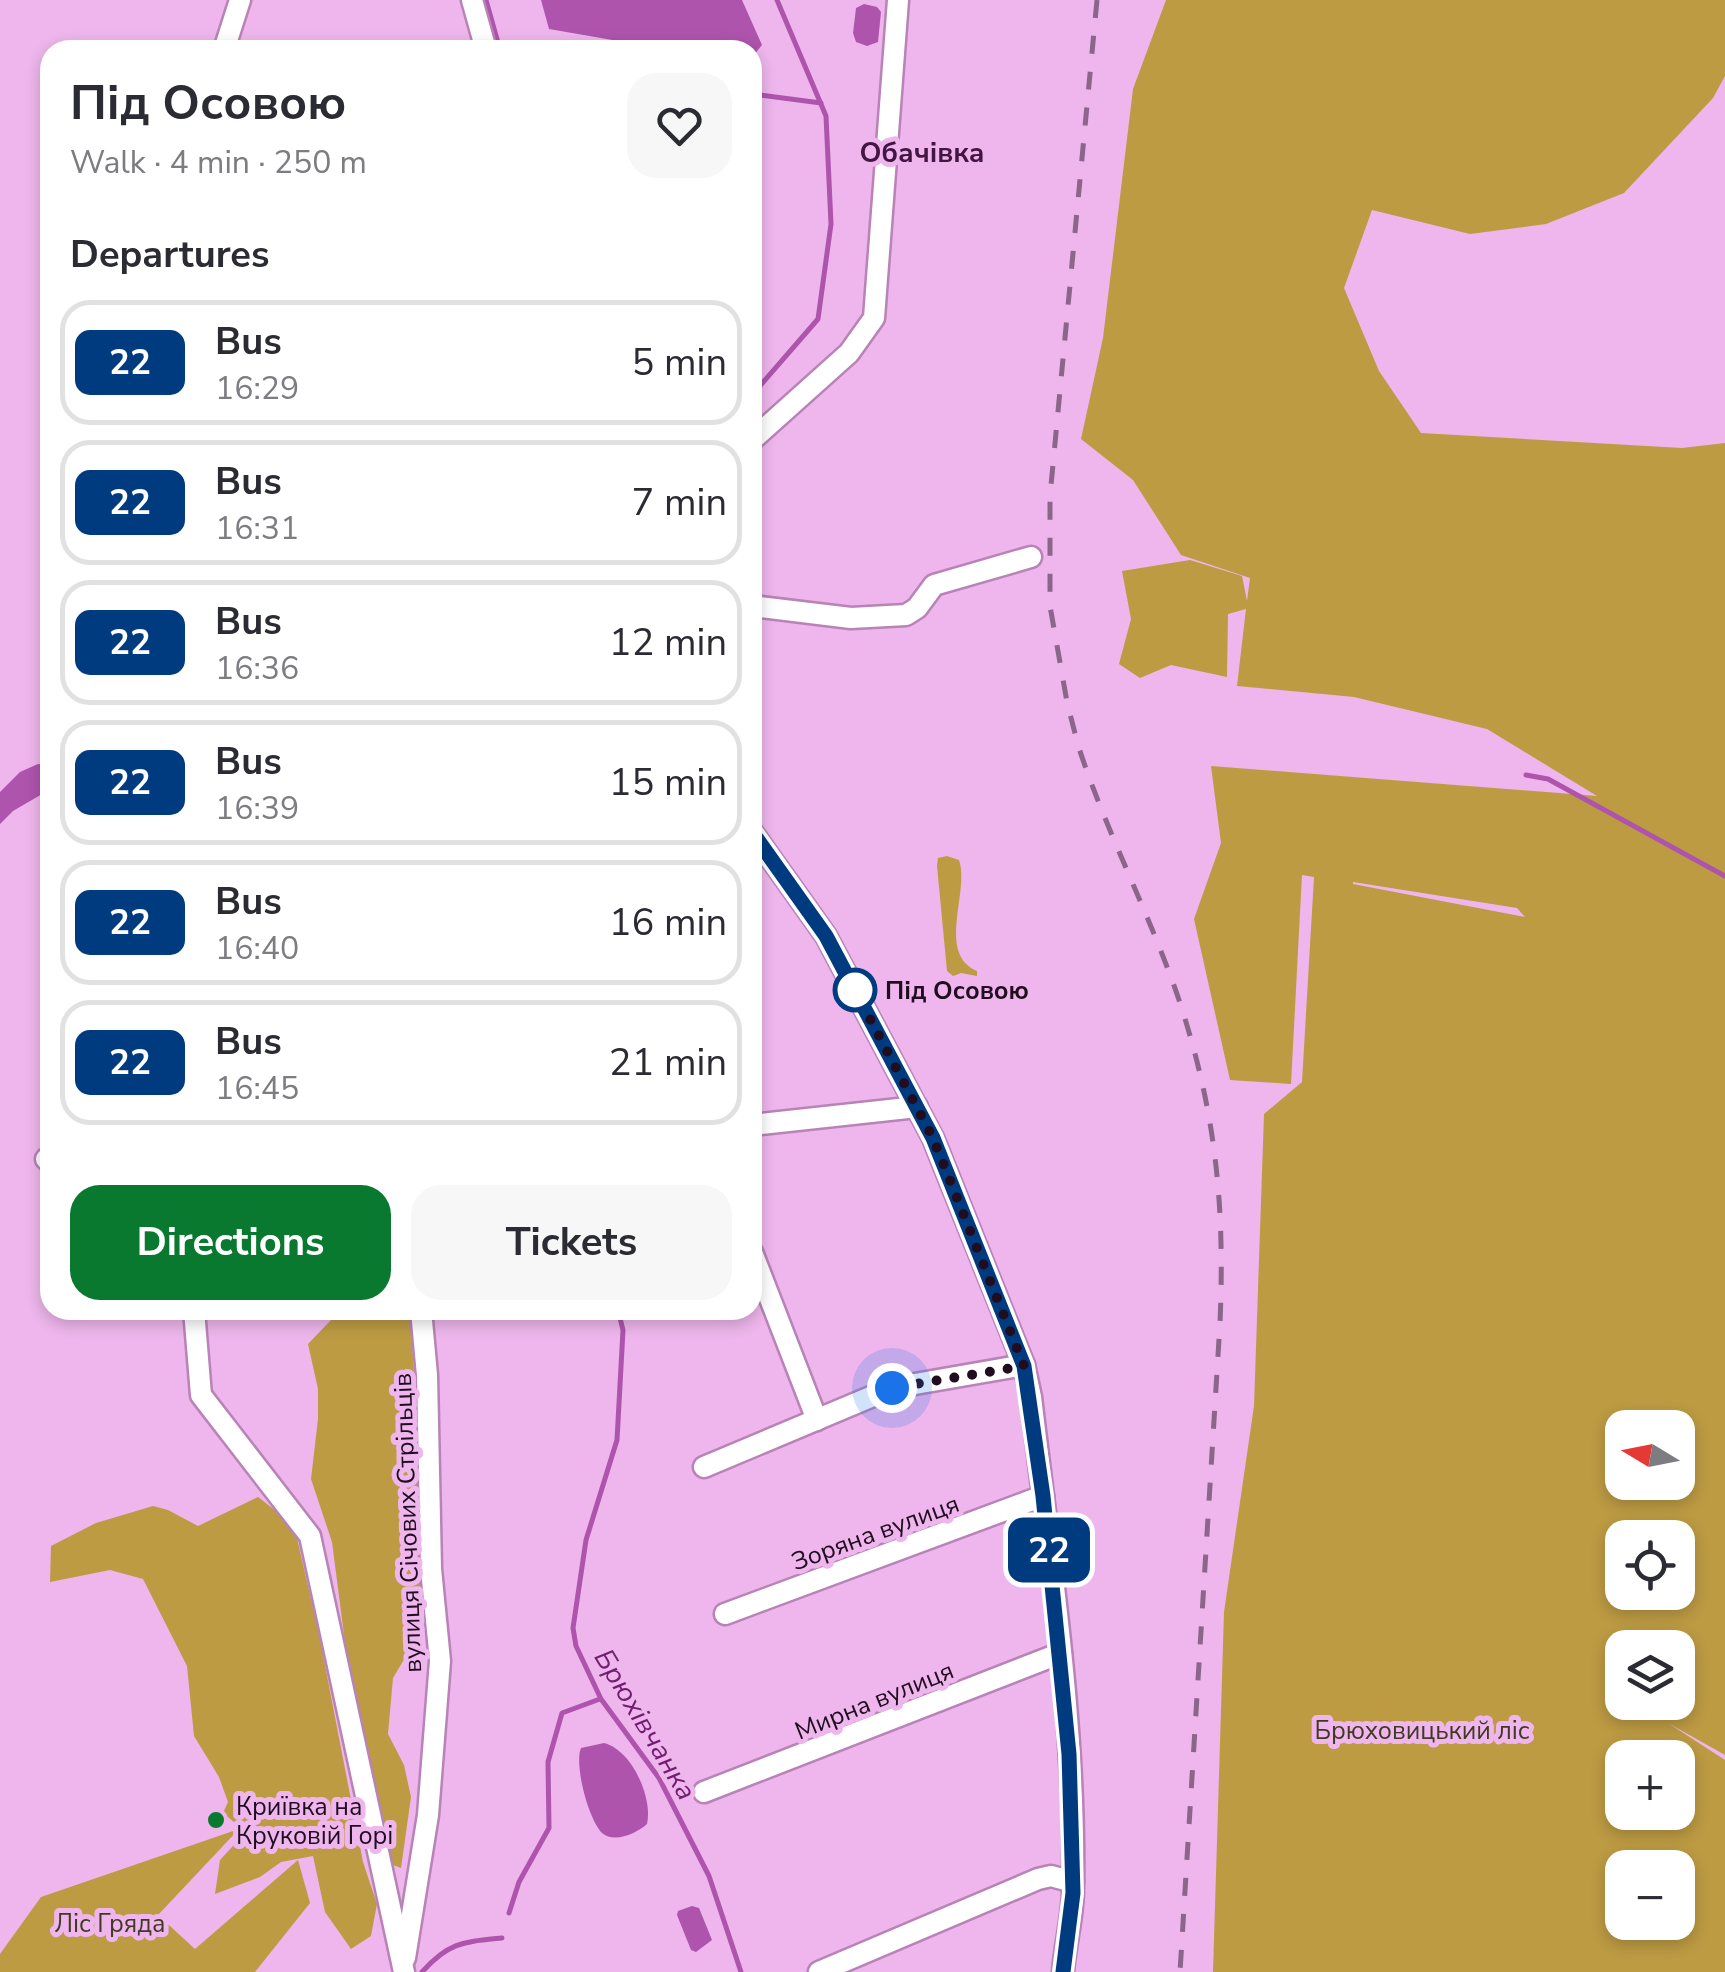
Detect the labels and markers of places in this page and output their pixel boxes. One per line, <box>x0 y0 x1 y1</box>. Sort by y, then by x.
marker: Під Осовою <box>834 969 876 1011</box>
place label: Під Осовою <box>885 974 1029 1008</box>
place label: Криївка на Круковій Горі <box>236 1790 393 1853</box>
marker: Криївка на Круковій Горі <box>205 1809 227 1831</box>

